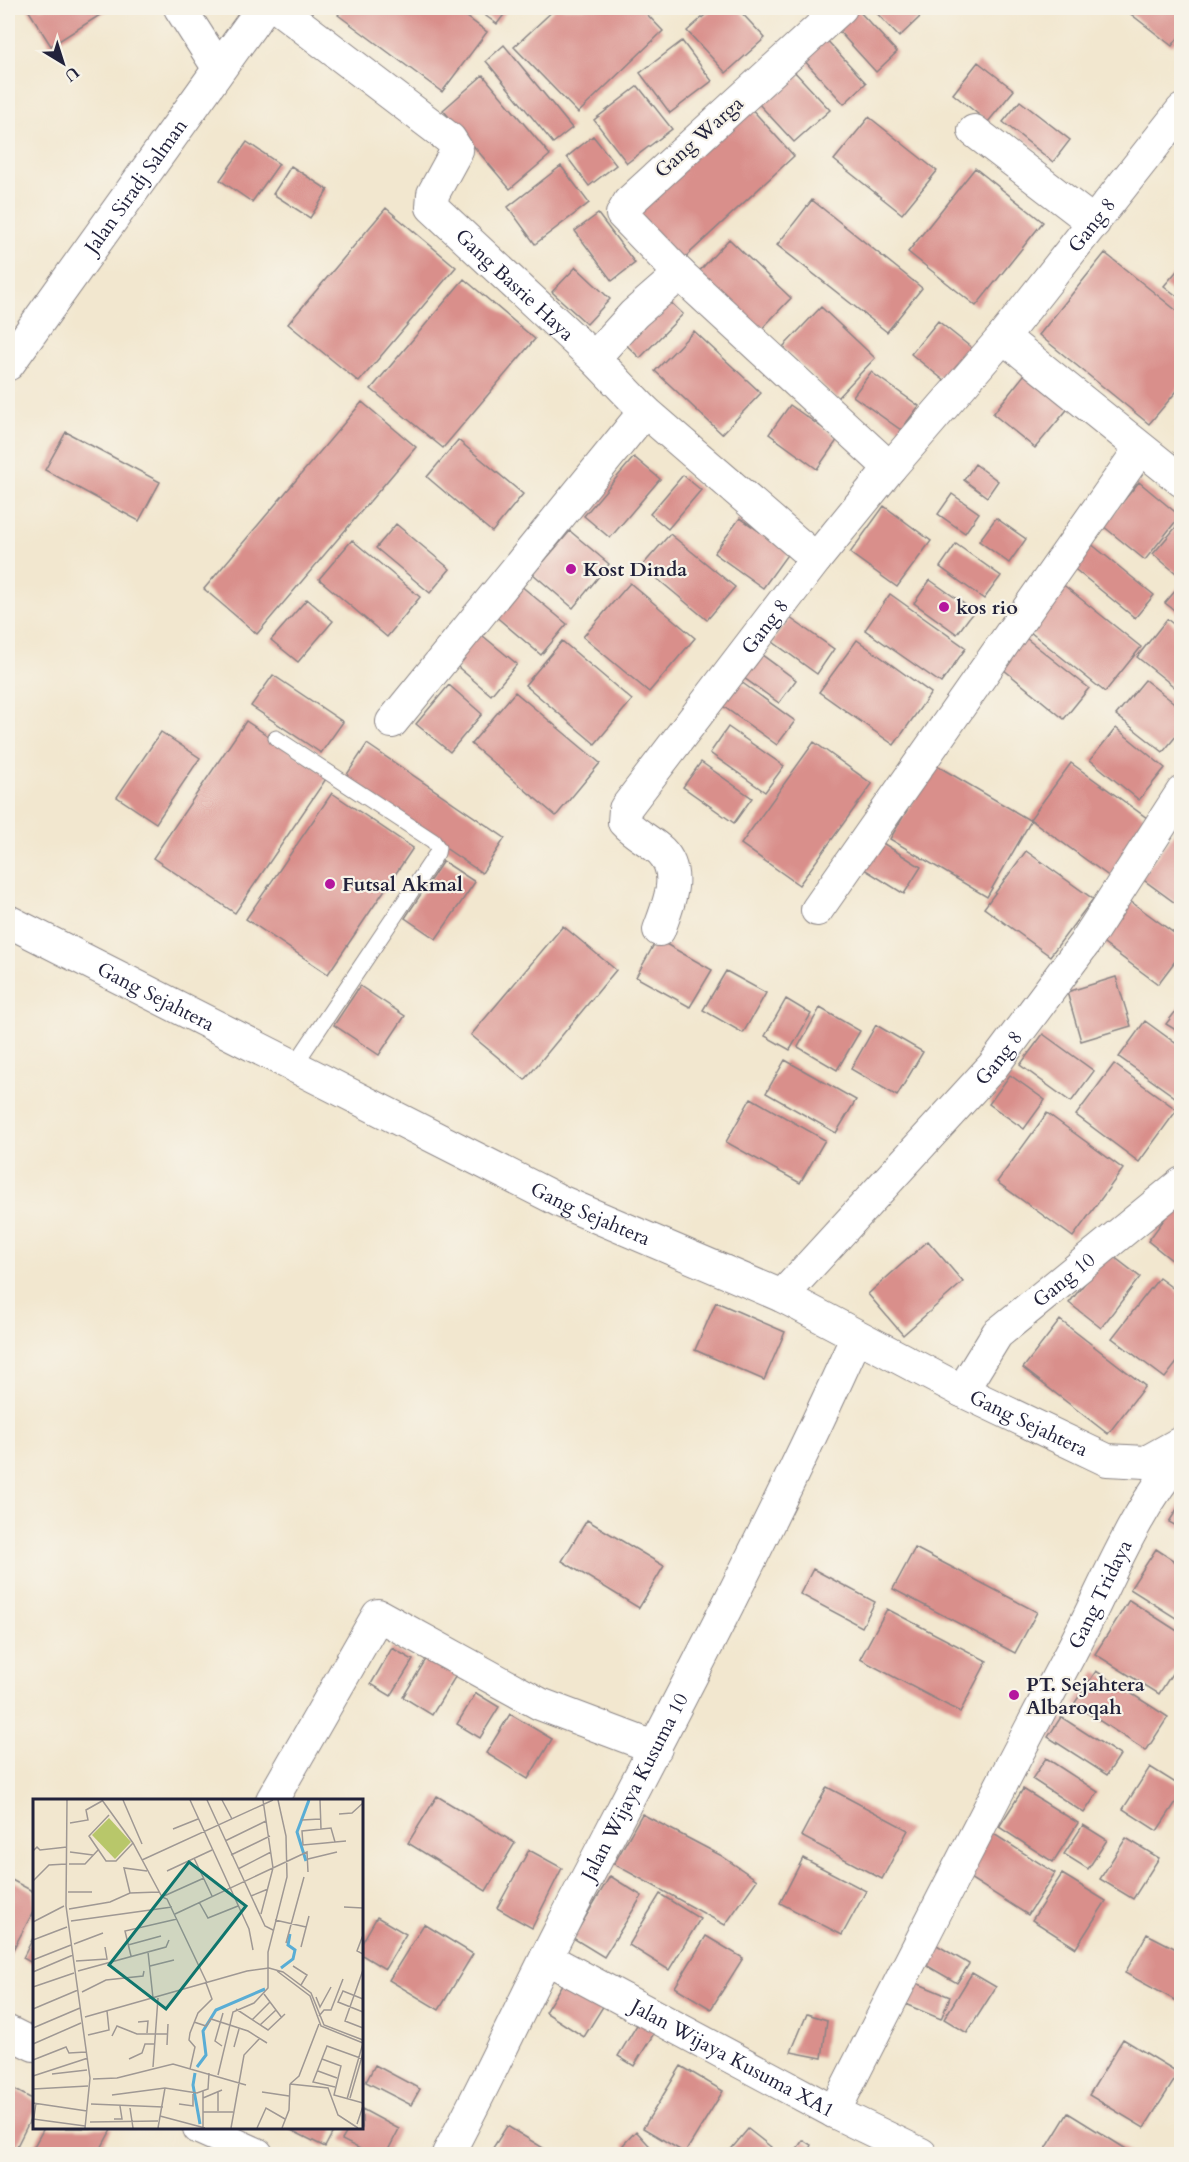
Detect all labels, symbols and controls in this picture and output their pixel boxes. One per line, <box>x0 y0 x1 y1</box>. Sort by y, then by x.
north arrow <box>33 33 93 93</box>
text: U <box>60 61 84 87</box>
street label: Gang Warga <box>649 90 749 184</box>
street label: Jalan Siradj Salman <box>76 113 193 261</box>
street label: Gang 8 <box>1062 192 1122 258</box>
street label: Gang Basrie Haya <box>450 222 581 347</box>
place label: Kost Dinda <box>583 556 687 583</box>
marker: Kost Dinda <box>564 562 578 576</box>
street label: Gang 8 <box>735 593 794 659</box>
place label: kos rio <box>956 594 1018 621</box>
marker: kos rio <box>937 600 951 614</box>
place label: Futsal Akmal <box>342 871 463 898</box>
marker: Futsal Akmal <box>323 877 337 891</box>
street label: Gang Sejahtera <box>93 955 220 1037</box>
street label: Gang 8 <box>969 1025 1028 1091</box>
street label: Gang Sejahtera <box>526 1175 655 1252</box>
street label: Gang 10 <box>1027 1246 1101 1313</box>
street label: Gang Sejahtera <box>965 1383 1093 1463</box>
street label: Gang Tridaya <box>1061 1535 1138 1654</box>
place label: PT. Sejahtera Albaroqah <box>1026 1671 1145 1721</box>
street label: Jalan Wijaya Kusuma 10 <box>573 1688 694 1888</box>
marker: PT. Sejahtera Albaroqah <box>1007 1688 1021 1702</box>
inset map <box>33 1799 363 2129</box>
street label: Jalan Wijaya Kusuma XA1 <box>624 1991 840 2123</box>

